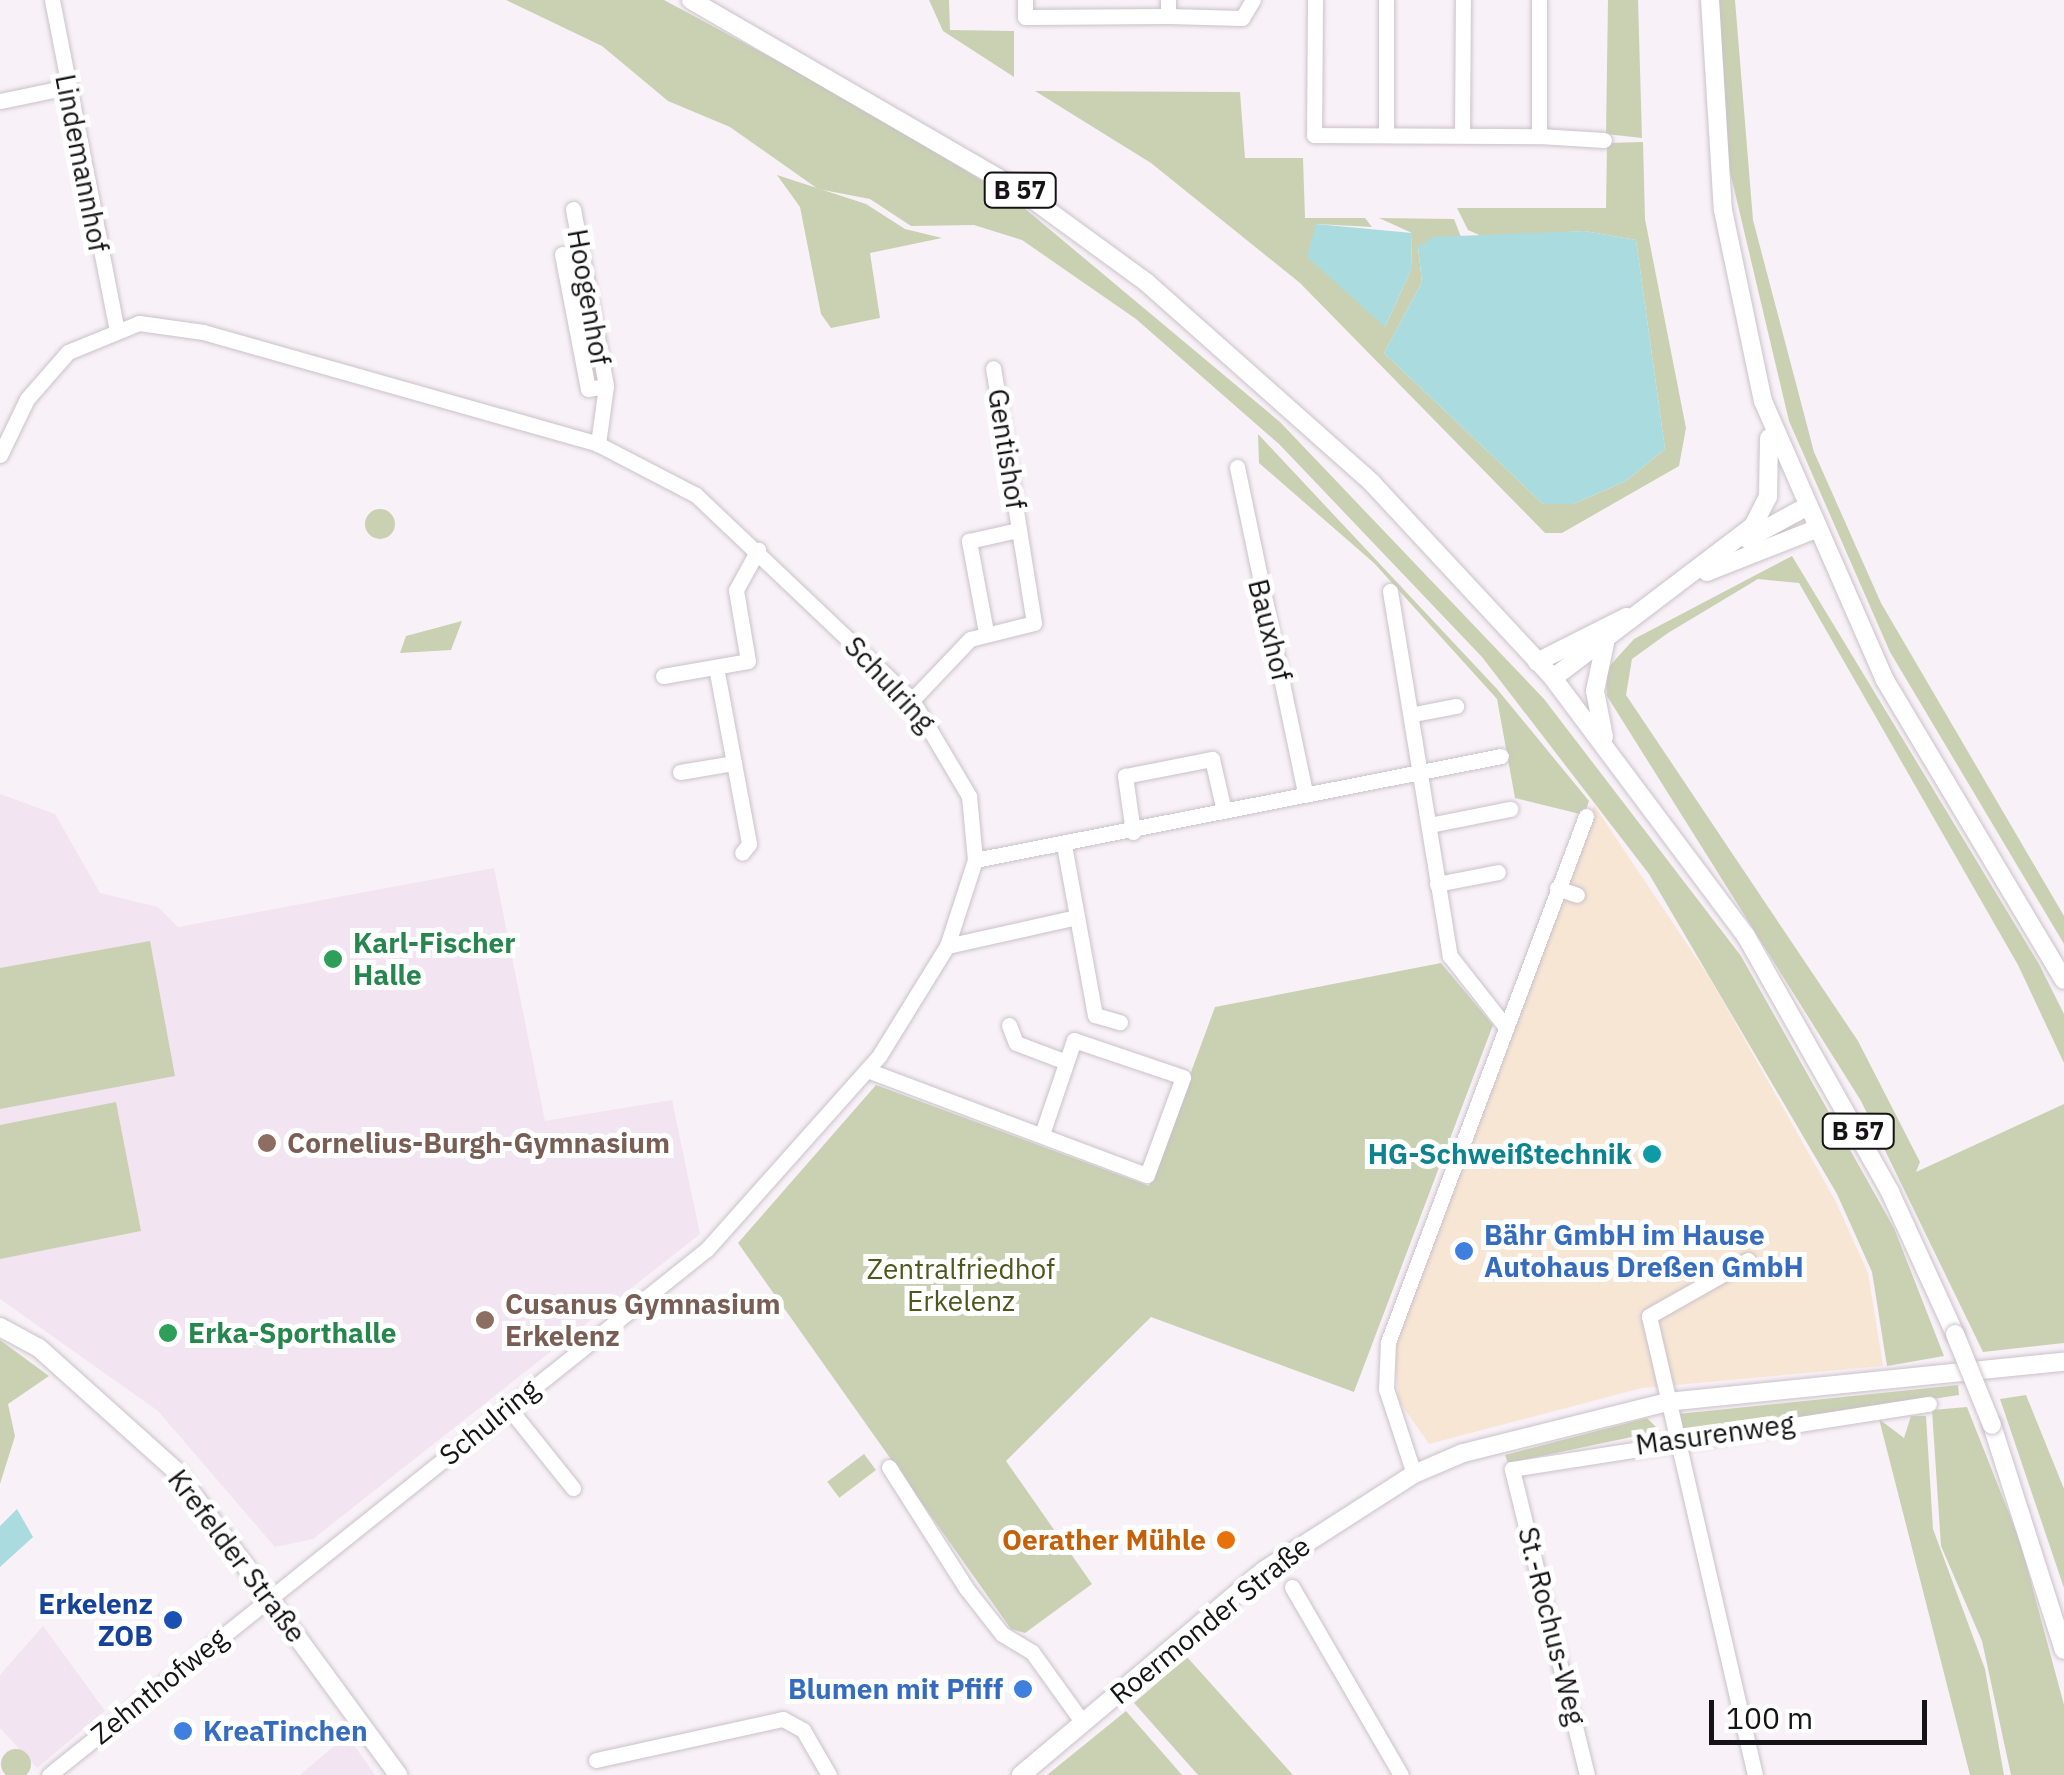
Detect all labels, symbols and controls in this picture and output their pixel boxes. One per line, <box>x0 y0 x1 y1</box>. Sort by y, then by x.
street label: Lindemannhof <box>48 71 116 255</box>
road number: B 57 <box>982 170 1058 210</box>
street label: Hoogenhof <box>561 226 617 368</box>
street label: Gentishof <box>981 386 1033 512</box>
street label: Bauxhof <box>1241 576 1299 684</box>
street label: Schulring <box>838 629 942 739</box>
place label: Karl-Fischer Halle <box>353 926 516 992</box>
marker: Karl-Fischer Halle <box>322 948 344 970</box>
road number: B 57 <box>1820 1111 1896 1151</box>
place label: Cornelius-Burgh-Gymnasium <box>287 1126 670 1160</box>
marker: Cornelius-Burgh-Gymnasium <box>256 1132 278 1154</box>
place label: HG-Schweißtechnik <box>1368 1137 1632 1171</box>
marker: HG-Schweißtechnik <box>1641 1143 1663 1165</box>
place label: Bähr GmbH im Hause Autohaus Dreßen GmbH <box>1484 1218 1804 1284</box>
marker: Bähr GmbH im Hause Autohaus Dreßen GmbH <box>1453 1240 1475 1262</box>
park label: Zentralfriedhof Erkelenz <box>867 1252 1055 1318</box>
place label: Cusanus Gymnasium Erkelenz <box>505 1287 781 1353</box>
marker: Cusanus Gymnasium Erkelenz <box>474 1309 496 1331</box>
place label: Erka-Sporthalle <box>188 1316 397 1350</box>
marker: Erka-Sporthalle <box>157 1322 179 1344</box>
street label: Schulring <box>433 1372 545 1472</box>
street label: Masurenweg <box>1633 1406 1797 1462</box>
street label: Krefelder Straße <box>161 1463 313 1649</box>
place label: Oerather Mühle <box>1002 1523 1206 1557</box>
street label: St.-Rochus-Weg <box>1511 1524 1593 1728</box>
street label: Roermonder Straße <box>1103 1529 1317 1711</box>
marker: Oerather Mühle <box>1215 1529 1237 1551</box>
place label: Erkelenz ZOB <box>38 1587 153 1653</box>
marker: Erkelenz ZOB <box>162 1609 184 1631</box>
street label: Zehnthofweg <box>84 1621 234 1751</box>
place label: Blumen mit Pfiff <box>788 1672 1003 1706</box>
marker: Blumen mit Pfiff <box>1012 1678 1034 1700</box>
scale bar <box>1714 1680 1932 1742</box>
text: 100 m <box>1726 1698 1813 1737</box>
place label: KreaTinchen <box>203 1714 368 1748</box>
marker: KreaTinchen <box>172 1720 194 1742</box>

